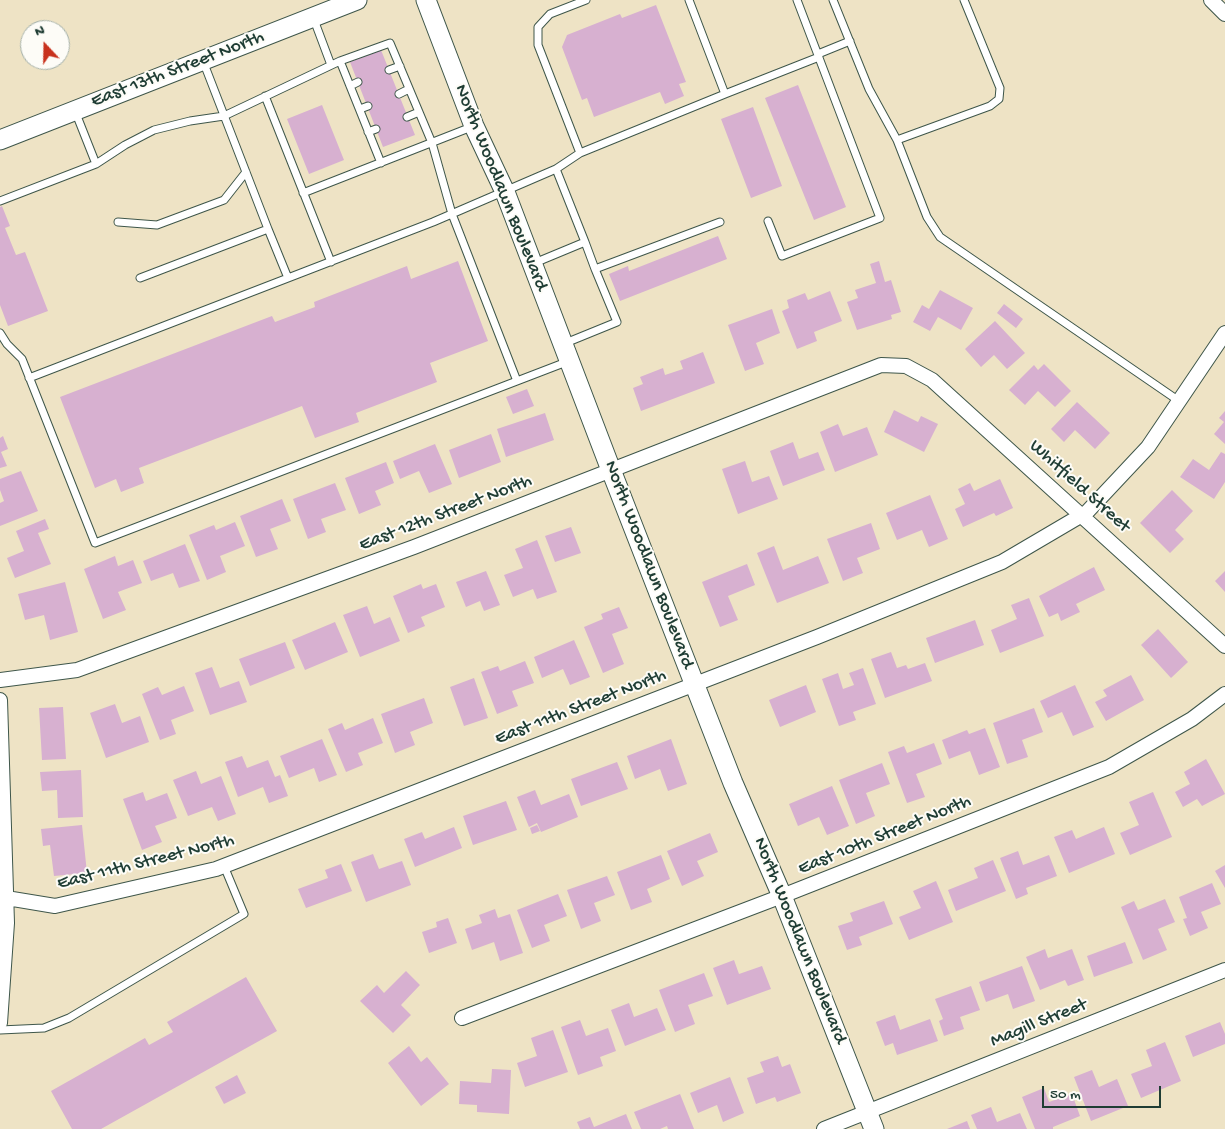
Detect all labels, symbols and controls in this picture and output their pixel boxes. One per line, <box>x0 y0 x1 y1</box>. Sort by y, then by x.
north arrow <box>20 20 70 70</box>
text: N <box>32 22 47 41</box>
street label: East 13th Street North <box>88 26 268 114</box>
street label: North Woodlawn Boulevard <box>448 81 552 295</box>
street label: Whitfield Street <box>1024 436 1134 538</box>
street label: North Woodlawn Boulevard <box>598 458 698 672</box>
street label: East 12th Street North <box>356 471 536 557</box>
street label: East 11th Street North <box>492 665 670 751</box>
street label: East 10th Street North <box>795 791 975 881</box>
street label: East 11th Street North <box>55 830 237 896</box>
street label: North Woodlawn Boulevard <box>747 834 851 1048</box>
street label: Magill Street <box>987 994 1091 1054</box>
scale bar <box>1045 1076 1164 1108</box>
text: 50 m <box>1050 1086 1081 1104</box>

